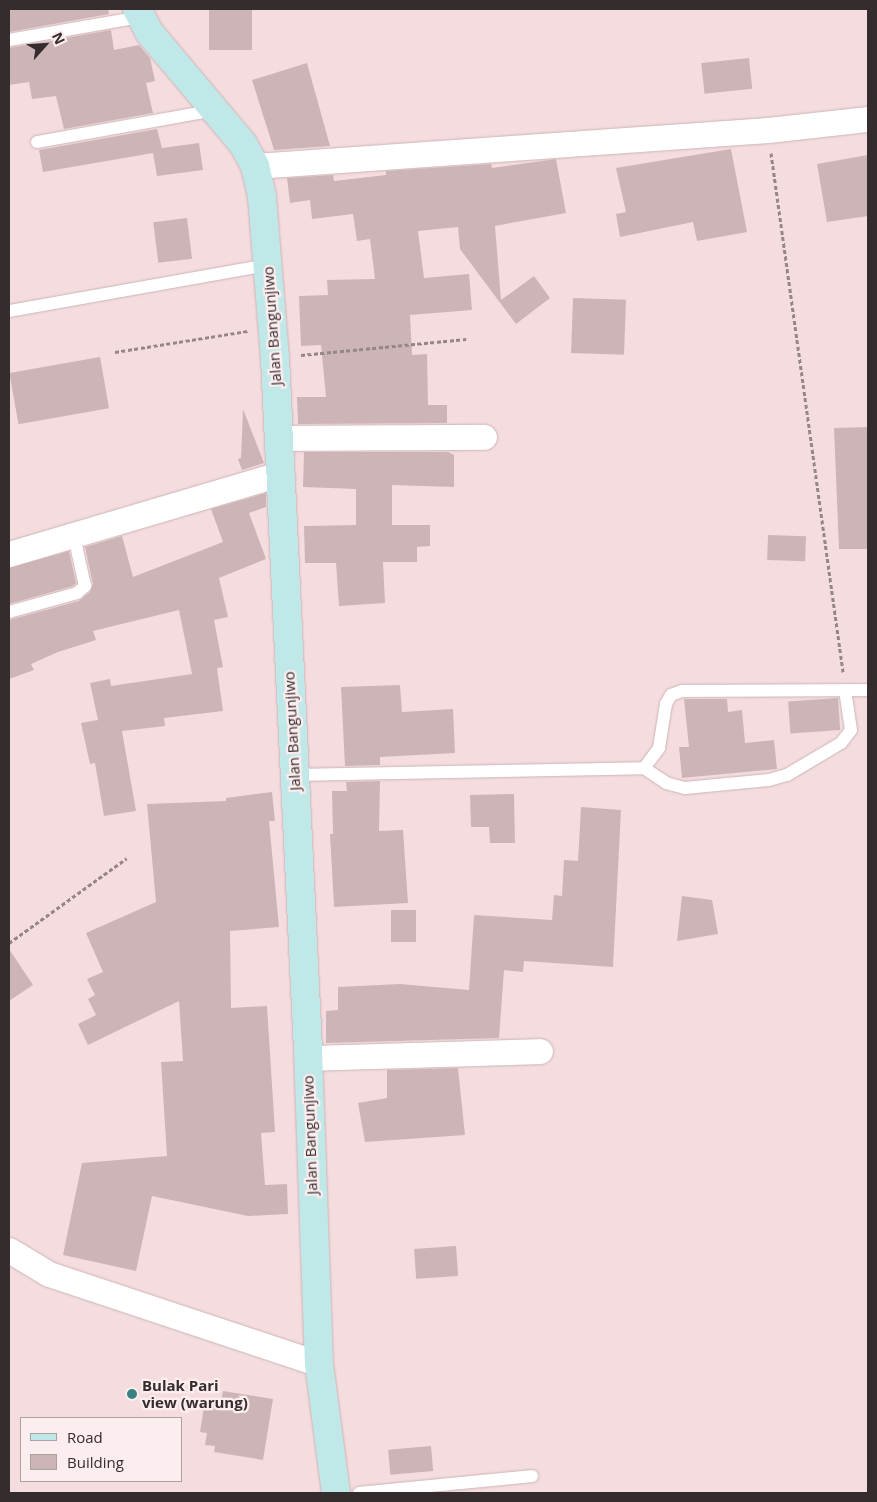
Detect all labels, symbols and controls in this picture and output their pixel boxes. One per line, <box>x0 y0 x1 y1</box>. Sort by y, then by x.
north arrow <box>20 20 70 70</box>
text: N <box>48 29 70 47</box>
street label: Jalan Bangunjiwo <box>259 266 285 386</box>
street label: Jalan Bangunjiwo <box>280 671 304 791</box>
street label: Jalan Bangunjiwo <box>299 1075 321 1195</box>
place label: Bulak Pari view (warung) <box>142 1376 248 1411</box>
marker: Bulak Pari view (warung) <box>126 1388 138 1400</box>
legend <box>20 1417 182 1482</box>
text: Road <box>67 1427 103 1447</box>
text: Building <box>67 1452 124 1472</box>

